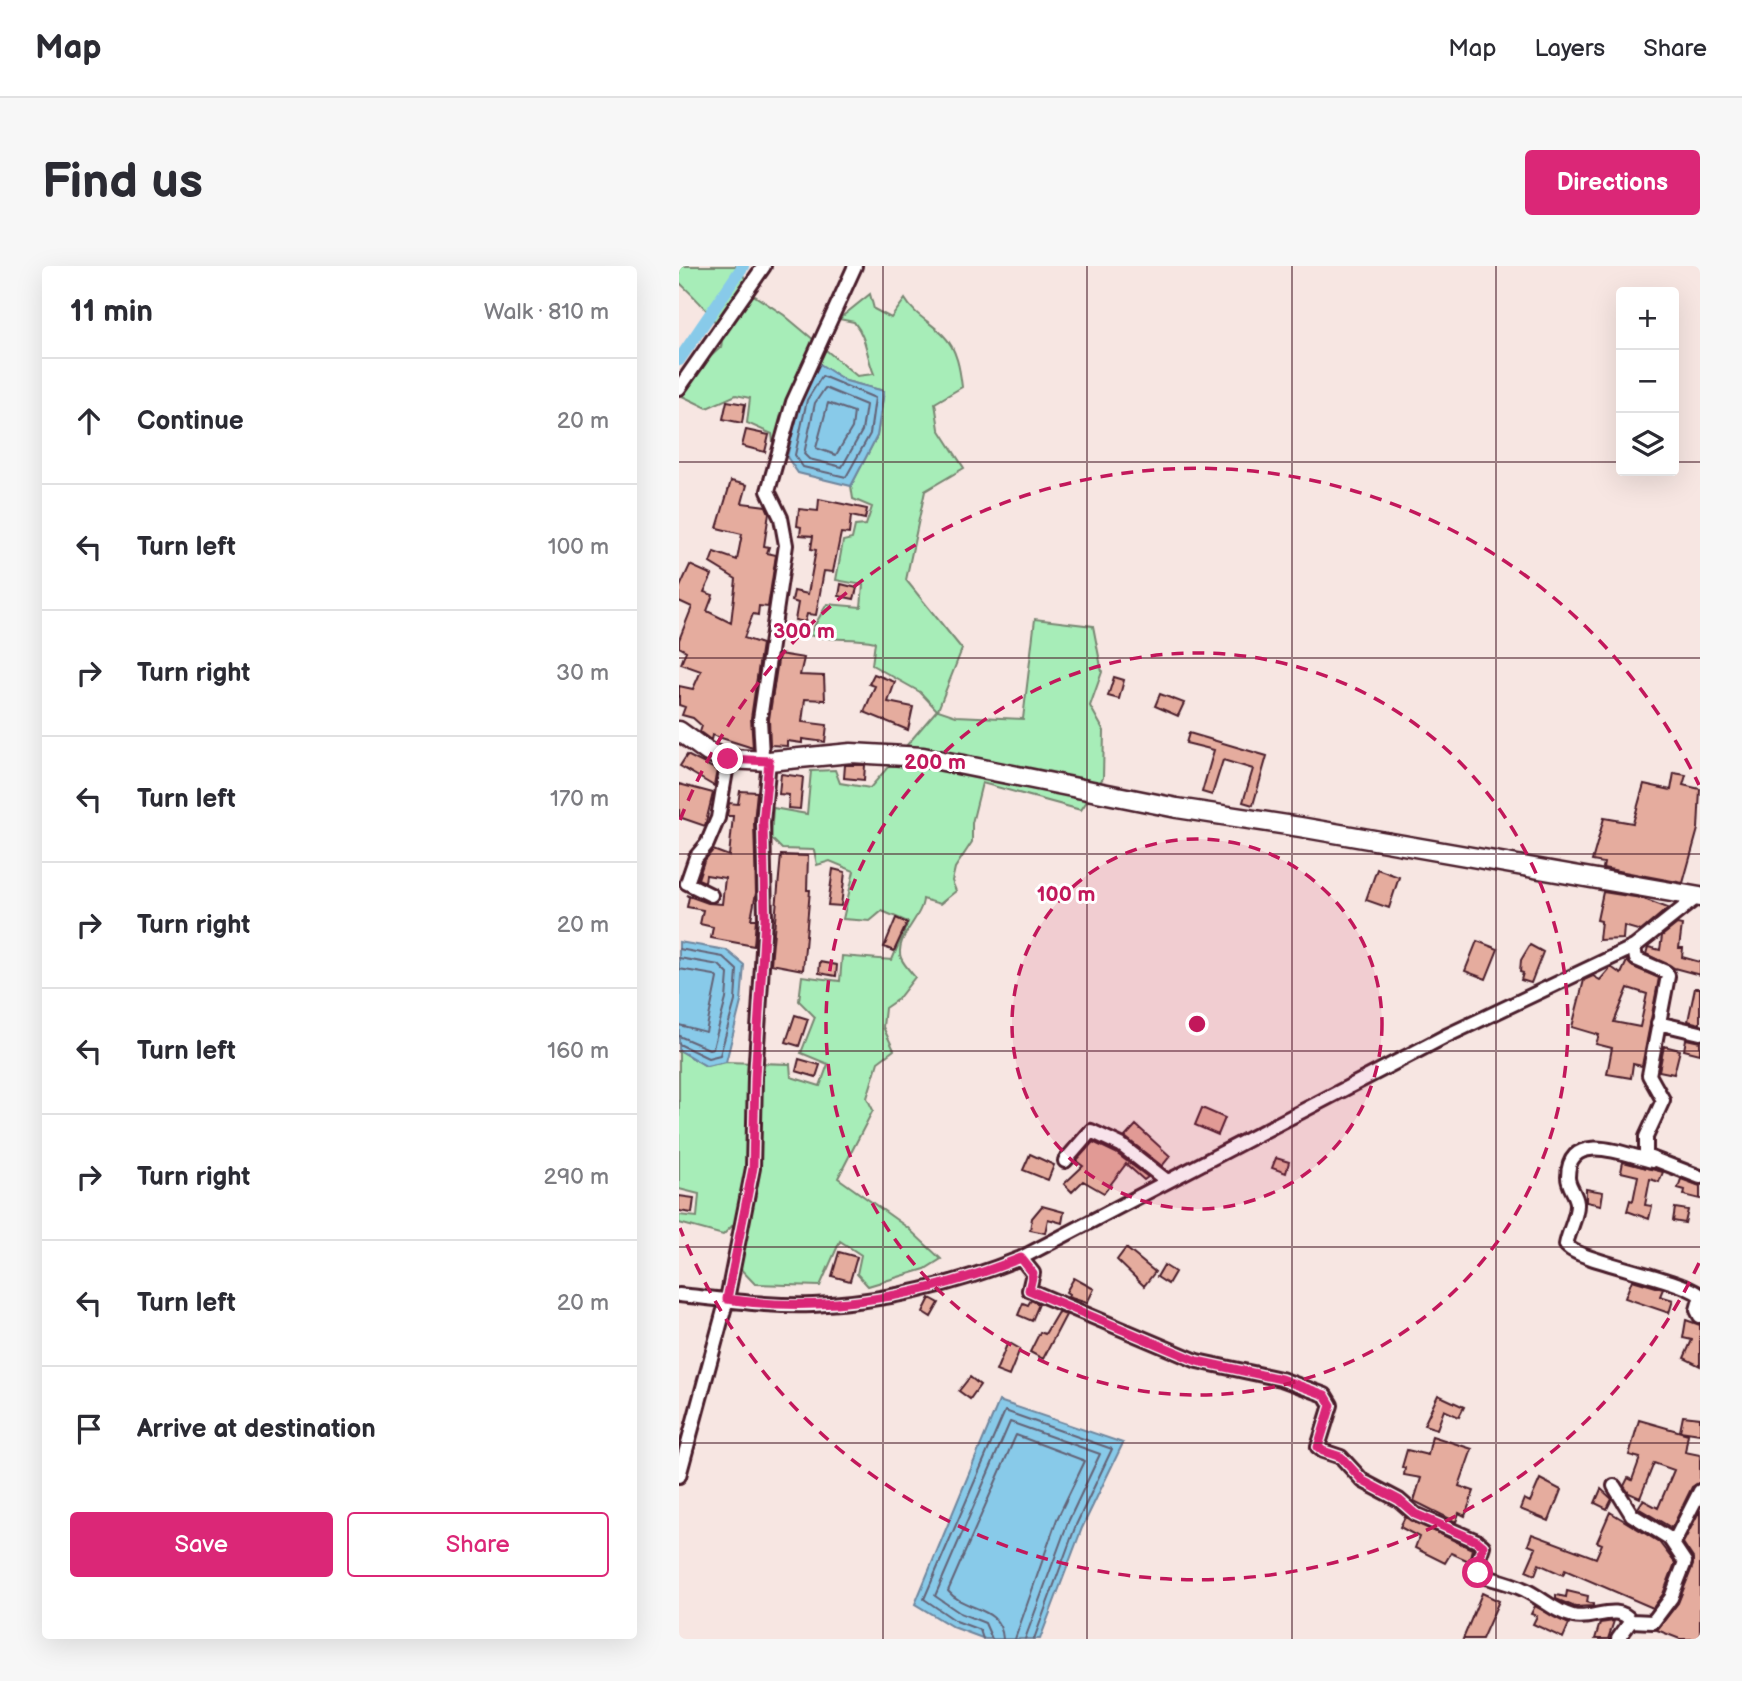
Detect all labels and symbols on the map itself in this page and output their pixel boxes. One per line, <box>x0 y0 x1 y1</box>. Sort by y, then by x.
text: 300 m <box>773 619 835 644</box>
route end <box>712 743 743 774</box>
text: 200 m <box>904 750 966 775</box>
text: 100 m <box>1037 882 1095 907</box>
centre of rings <box>1185 1012 1209 1036</box>
route start <box>1462 1557 1493 1588</box>

